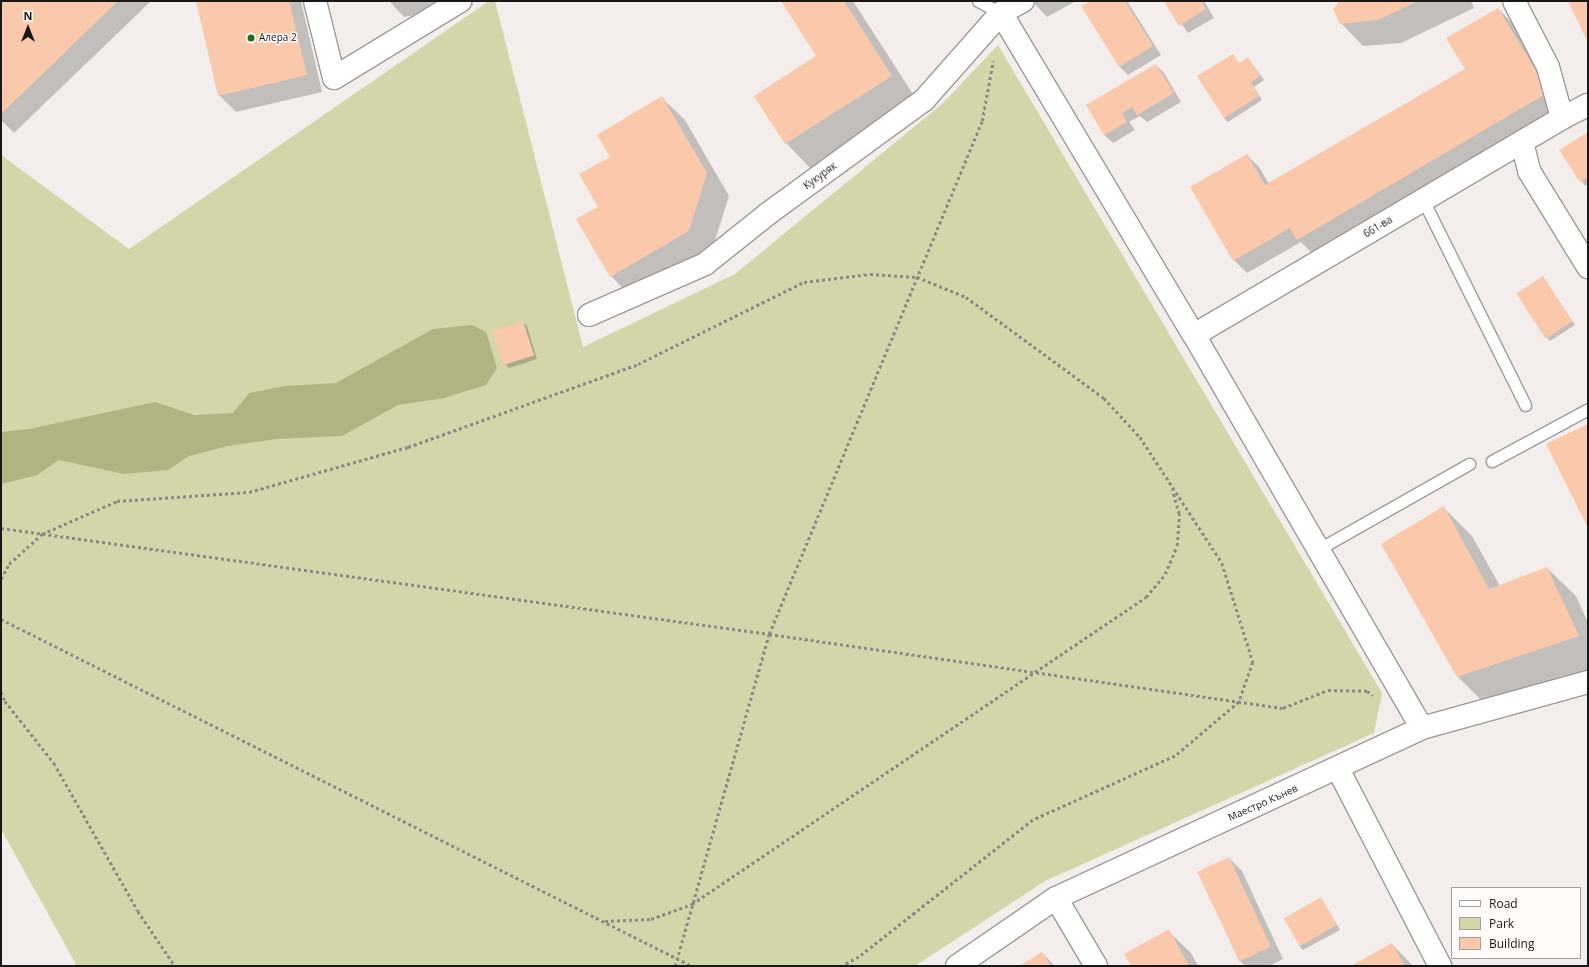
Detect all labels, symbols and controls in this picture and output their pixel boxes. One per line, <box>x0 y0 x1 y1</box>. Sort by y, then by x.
north arrow <box>8 8 48 48</box>
text: N <box>24 8 32 23</box>
place label: Алера 2 <box>259 32 297 44</box>
marker: Алера 2 <box>246 33 256 43</box>
street label: Кукуряк <box>801 160 839 192</box>
street label: 661-ва <box>1361 214 1395 240</box>
street label: Маестро Кънев <box>1226 782 1300 824</box>
legend <box>1451 887 1581 959</box>
text: Road <box>1489 895 1518 912</box>
text: Park <box>1489 915 1514 932</box>
text: Building <box>1489 935 1534 952</box>

